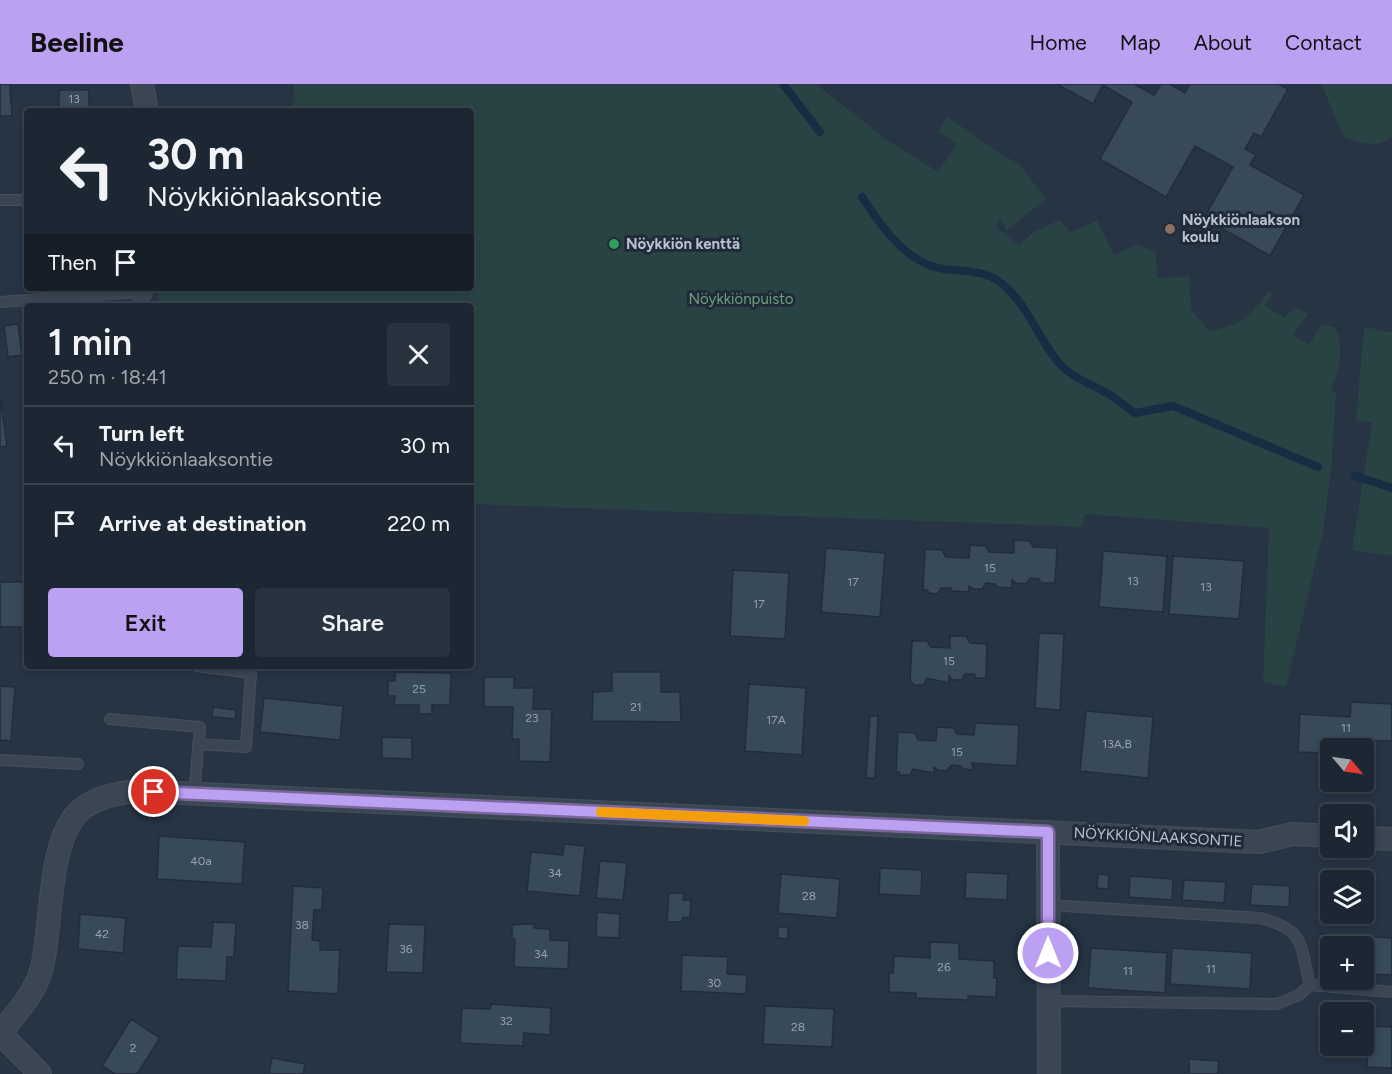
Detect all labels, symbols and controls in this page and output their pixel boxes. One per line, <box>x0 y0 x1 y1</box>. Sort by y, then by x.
text: Beeline <box>30 25 124 59</box>
text: Home <box>1030 30 1087 55</box>
text: Map <box>1120 30 1161 55</box>
text: About <box>1194 30 1252 55</box>
text: Contact <box>1285 30 1362 55</box>
house number: 13 <box>68 92 80 106</box>
text: 30 m <box>147 129 244 180</box>
icon: left <box>48 132 126 210</box>
text: Nöykkiönlaaksontie <box>147 180 382 213</box>
place label: Nöykkiönlaakson koulu <box>1182 211 1300 246</box>
marker: Nöykkiönlaakson koulu <box>1163 222 1177 236</box>
place label: Nöykkiön kenttä <box>626 235 740 253</box>
marker: Nöykkiön kenttä <box>607 237 621 251</box>
icon: arrive <box>109 246 142 279</box>
text: Then <box>48 249 97 276</box>
park label: Nöykkiönpuisto <box>688 290 794 308</box>
text: 1 min <box>48 321 132 364</box>
button: close <box>387 323 450 386</box>
text: 250 m · 18:41 <box>48 365 167 389</box>
text: Turn left <box>99 420 185 447</box>
icon: left <box>48 429 81 462</box>
text: 30 m <box>400 432 450 459</box>
text: Nöykkiönlaaksontie <box>99 447 273 471</box>
icon: arrive <box>48 507 81 540</box>
text: Arrive at destination <box>99 510 307 537</box>
text: 220 m <box>387 510 450 537</box>
house number: 15 <box>984 561 996 575</box>
house number: 13 <box>1127 574 1139 588</box>
house number: 17 <box>847 575 859 589</box>
house number: 13 <box>1200 580 1212 594</box>
button: Exit <box>48 588 243 657</box>
button: Share <box>255 588 450 657</box>
house number: 17 <box>753 597 765 611</box>
house number: 15 <box>943 654 955 668</box>
house number: 25 <box>412 682 426 696</box>
house number: 21 <box>630 700 642 714</box>
house number: 23 <box>525 711 539 725</box>
house number: 17A <box>766 713 786 727</box>
house number: 11 <box>1341 721 1351 735</box>
house number: 13A,B <box>1102 737 1132 751</box>
north arrow <box>1320 738 1374 792</box>
map controls <box>1320 738 1374 1056</box>
house number: 15 <box>951 745 963 759</box>
pin <box>128 766 179 817</box>
icon: arrive <box>137 775 170 808</box>
button: sound <box>1320 804 1374 858</box>
street label: NÖYKKIÖNLAAKSONTIE <box>1073 824 1243 850</box>
house number: 40a <box>190 854 212 868</box>
house number: 34 <box>548 866 563 880</box>
button: layers <box>1320 870 1374 924</box>
house number: 28 <box>802 889 816 903</box>
house number: 38 <box>295 918 309 932</box>
position arrow <box>1016 921 1080 985</box>
house number: 42 <box>95 927 109 941</box>
button: + <box>1320 936 1374 990</box>
house number: 36 <box>399 942 413 956</box>
house number: 34 <box>534 947 549 961</box>
house number: 26 <box>937 960 951 974</box>
house number: 11 <box>1206 962 1216 976</box>
house number: 11 <box>1123 964 1133 978</box>
house number: 30 <box>707 976 721 990</box>
button: − <box>1320 1002 1374 1056</box>
house number: 32 <box>499 1014 513 1028</box>
house number: 28 <box>791 1020 805 1034</box>
house number: 2 <box>130 1041 136 1055</box>

